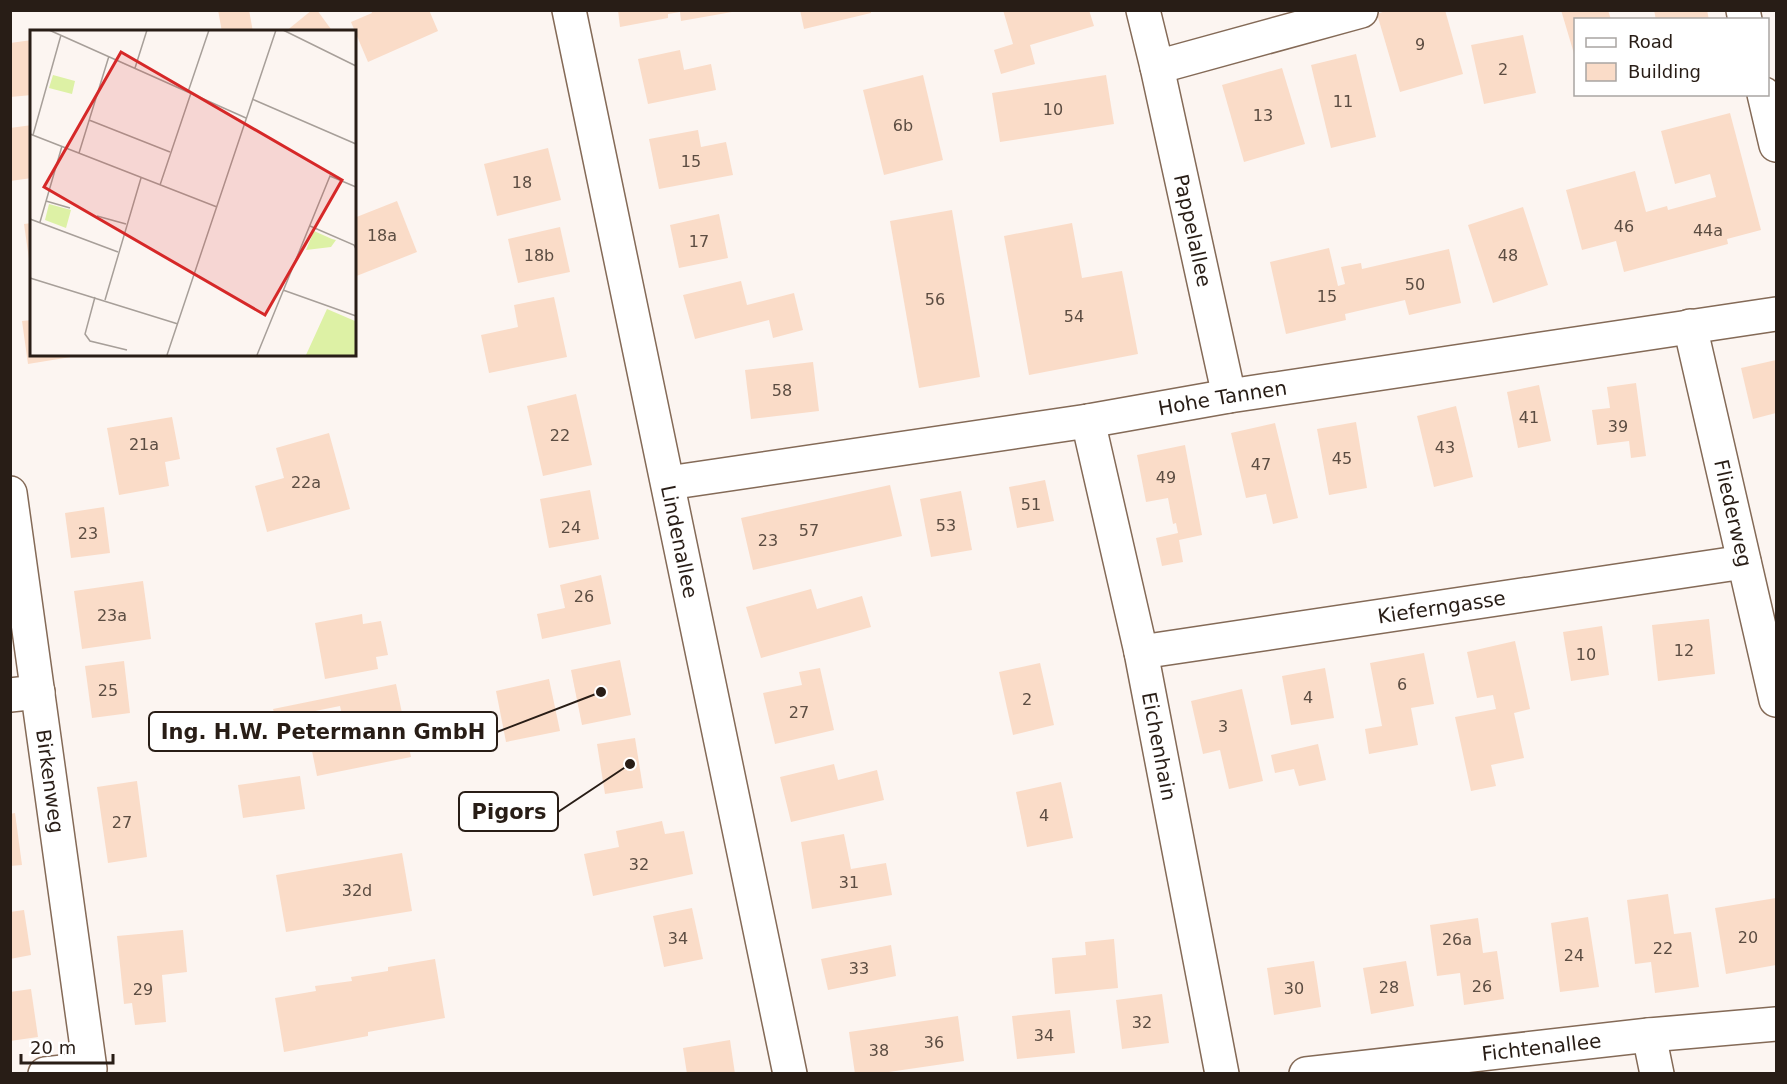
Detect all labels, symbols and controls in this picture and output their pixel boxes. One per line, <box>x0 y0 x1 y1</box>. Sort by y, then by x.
legend <box>1574 18 1769 96</box>
inset map <box>30 30 356 356</box>
text: Road <box>1628 31 1673 52</box>
house number: 9 <box>1415 35 1425 54</box>
house number: 2 <box>1498 60 1508 79</box>
text: Building <box>1628 61 1701 82</box>
house number: 11 <box>1333 92 1353 111</box>
house number: 10 <box>1043 100 1063 119</box>
house number: 13 <box>1253 106 1273 125</box>
house number: 6b <box>893 116 913 135</box>
house number: 15 <box>681 152 701 171</box>
street label: Pappelallee <box>1169 172 1217 289</box>
house number: 18 <box>512 173 532 192</box>
house number: 46 <box>1614 217 1634 236</box>
house number: 44a <box>1693 221 1723 240</box>
house number: 18a <box>367 226 397 245</box>
house number: 17 <box>689 232 709 251</box>
house number: 18b <box>524 246 554 265</box>
house number: 48 <box>1498 246 1518 265</box>
house number: 50 <box>1405 275 1425 294</box>
house number: 15 <box>1317 287 1337 306</box>
house number: 56 <box>925 290 945 309</box>
house number: 54 <box>1064 307 1084 326</box>
street label: Hohe Tannen <box>1156 375 1288 420</box>
house number: 58 <box>772 381 792 400</box>
house number: 41 <box>1519 408 1539 427</box>
house number: 39 <box>1608 417 1628 436</box>
house number: 22 <box>550 426 570 445</box>
house number: 21a <box>129 435 159 454</box>
house number: 43 <box>1435 438 1455 457</box>
house number: 45 <box>1332 449 1352 468</box>
house number: 47 <box>1251 455 1271 474</box>
street label: Fliederweg <box>1709 457 1757 569</box>
house number: 49 <box>1156 468 1176 487</box>
house number: 22a <box>291 473 321 492</box>
street label: Lindenallee <box>656 483 703 600</box>
house number: 51 <box>1021 495 1041 514</box>
house number: 53 <box>936 516 956 535</box>
house number: 24 <box>561 518 581 537</box>
house number: 57 <box>799 521 819 540</box>
house number: 23 <box>78 524 98 543</box>
house number: 23 <box>758 531 778 550</box>
street label: Kieferngasse <box>1376 586 1507 629</box>
house number: 26 <box>574 587 594 606</box>
house number: 23a <box>97 606 127 625</box>
house number: 12 <box>1674 641 1694 660</box>
house number: 10 <box>1576 645 1596 664</box>
house number: 6 <box>1397 675 1407 694</box>
house number: 25 <box>98 681 118 700</box>
house number: 4 <box>1303 688 1313 707</box>
house number: 2 <box>1022 690 1032 709</box>
street label: Eichenhain <box>1137 690 1181 803</box>
house number: 27 <box>789 703 809 722</box>
callout: Ing. H.W. Petermann GmbH <box>149 712 497 751</box>
house number: 3 <box>1218 717 1228 736</box>
text: Ing. H.W. Petermann GmbH <box>161 720 485 744</box>
street label: Birkenweg <box>31 728 69 835</box>
callout: Pigors <box>459 792 558 831</box>
text: Pigors <box>472 800 546 824</box>
house number: 4 <box>1039 806 1049 825</box>
house number: 27 <box>112 813 132 832</box>
house number: 32 <box>629 855 649 874</box>
house number: 31 <box>839 873 859 892</box>
house number: 32d <box>342 881 372 900</box>
house number: 20 <box>1738 928 1758 947</box>
house number: 34 <box>668 929 688 948</box>
house number: 26a <box>1442 930 1472 949</box>
house number: 22 <box>1653 939 1673 958</box>
house number: 24 <box>1564 946 1584 965</box>
house number: 33 <box>849 959 869 978</box>
house number: 26 <box>1472 977 1492 996</box>
house number: 28 <box>1379 978 1399 997</box>
house number: 30 <box>1284 979 1304 998</box>
house number: 29 <box>133 980 153 999</box>
house number: 32 <box>1132 1013 1152 1032</box>
house number: 34 <box>1034 1026 1054 1045</box>
scale bar <box>21 1027 112 1065</box>
street label: Fichtenallee <box>1480 1029 1603 1066</box>
house number: 36 <box>924 1033 944 1052</box>
text: 20 m <box>30 1037 76 1058</box>
house number: 38 <box>869 1041 889 1060</box>

